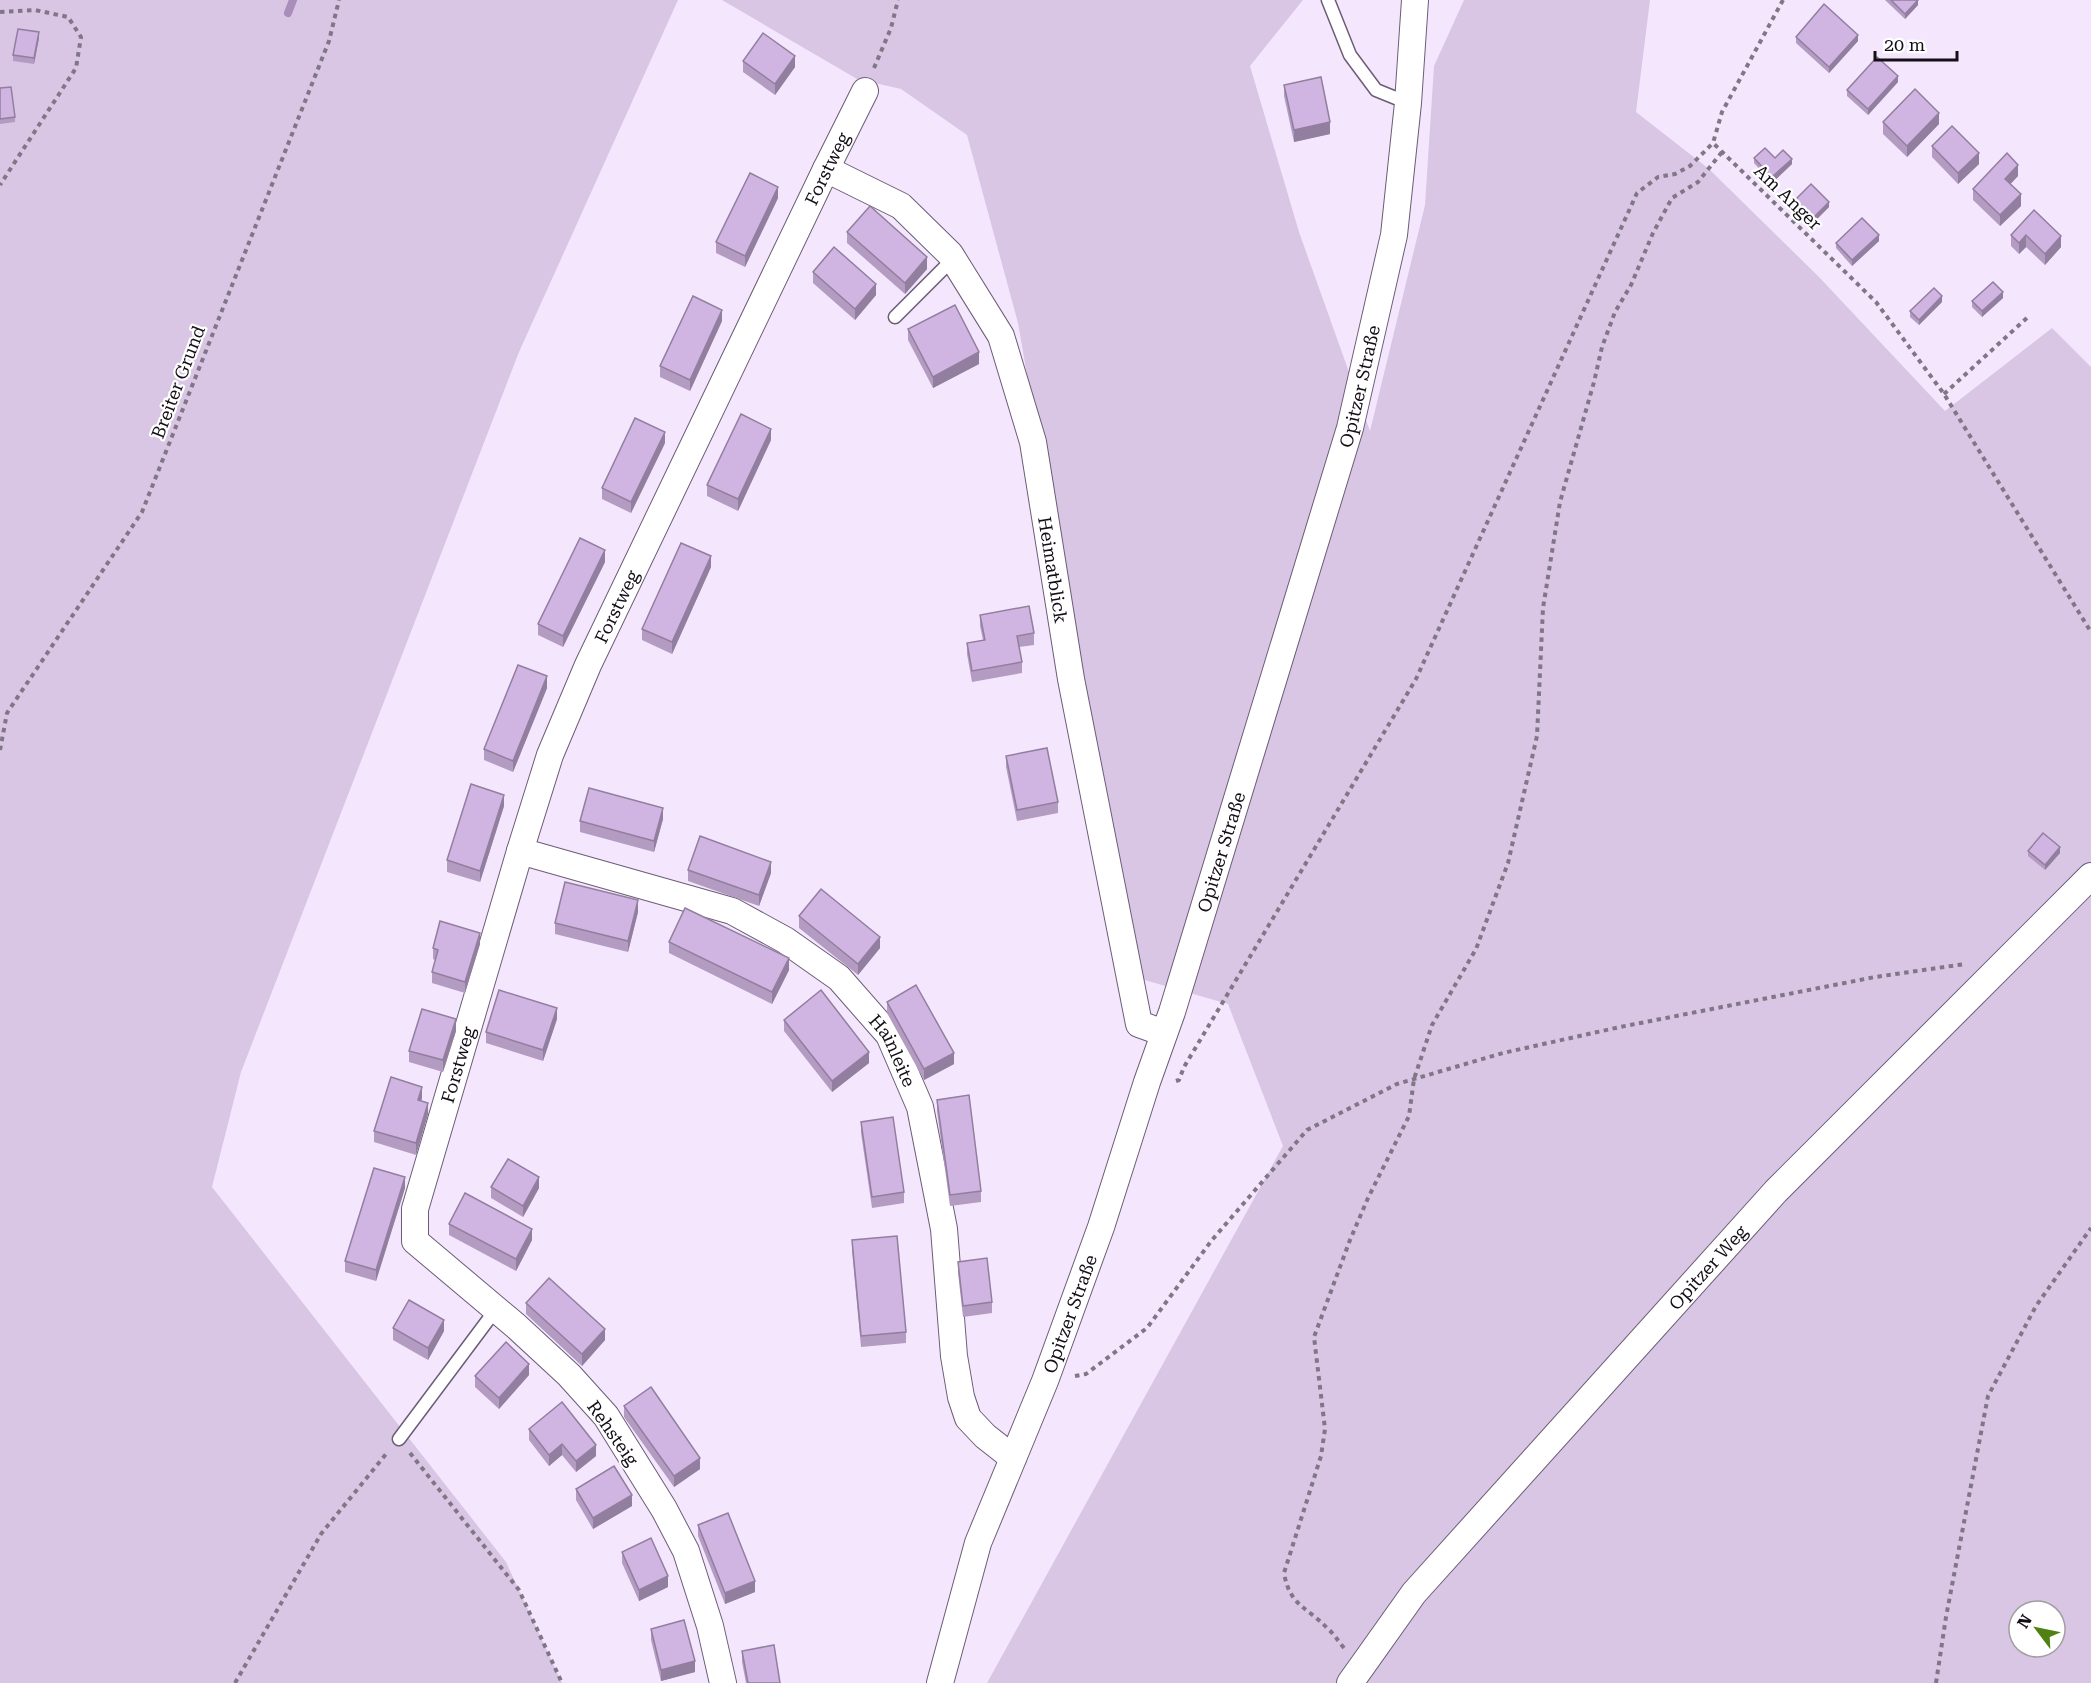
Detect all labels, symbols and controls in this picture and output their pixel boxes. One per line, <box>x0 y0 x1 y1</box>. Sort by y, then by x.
scale bar <box>1875 24 1958 62</box>
text: 20 m <box>1884 34 1925 55</box>
street label: Forstweg <box>800 128 854 208</box>
street label: Am Anger <box>1750 160 1826 234</box>
street label: Breiter Grund <box>147 322 209 441</box>
street label: Opitzer Straße <box>1334 323 1384 450</box>
street label: Heimatblick <box>1035 515 1072 625</box>
street label: Forstweg <box>590 566 643 646</box>
street label: Opitzer Straße <box>1193 789 1249 915</box>
street label: Hainleite <box>865 1010 920 1090</box>
street label: Forstweg <box>436 1023 479 1105</box>
street label: Opitzer Weg <box>1664 1220 1751 1314</box>
street label: Opitzer Straße <box>1038 1251 1101 1376</box>
street label: Rehsteig <box>583 1396 643 1470</box>
north arrow <box>2007 1599 2067 1659</box>
text: N <box>2013 1611 2036 1632</box>

